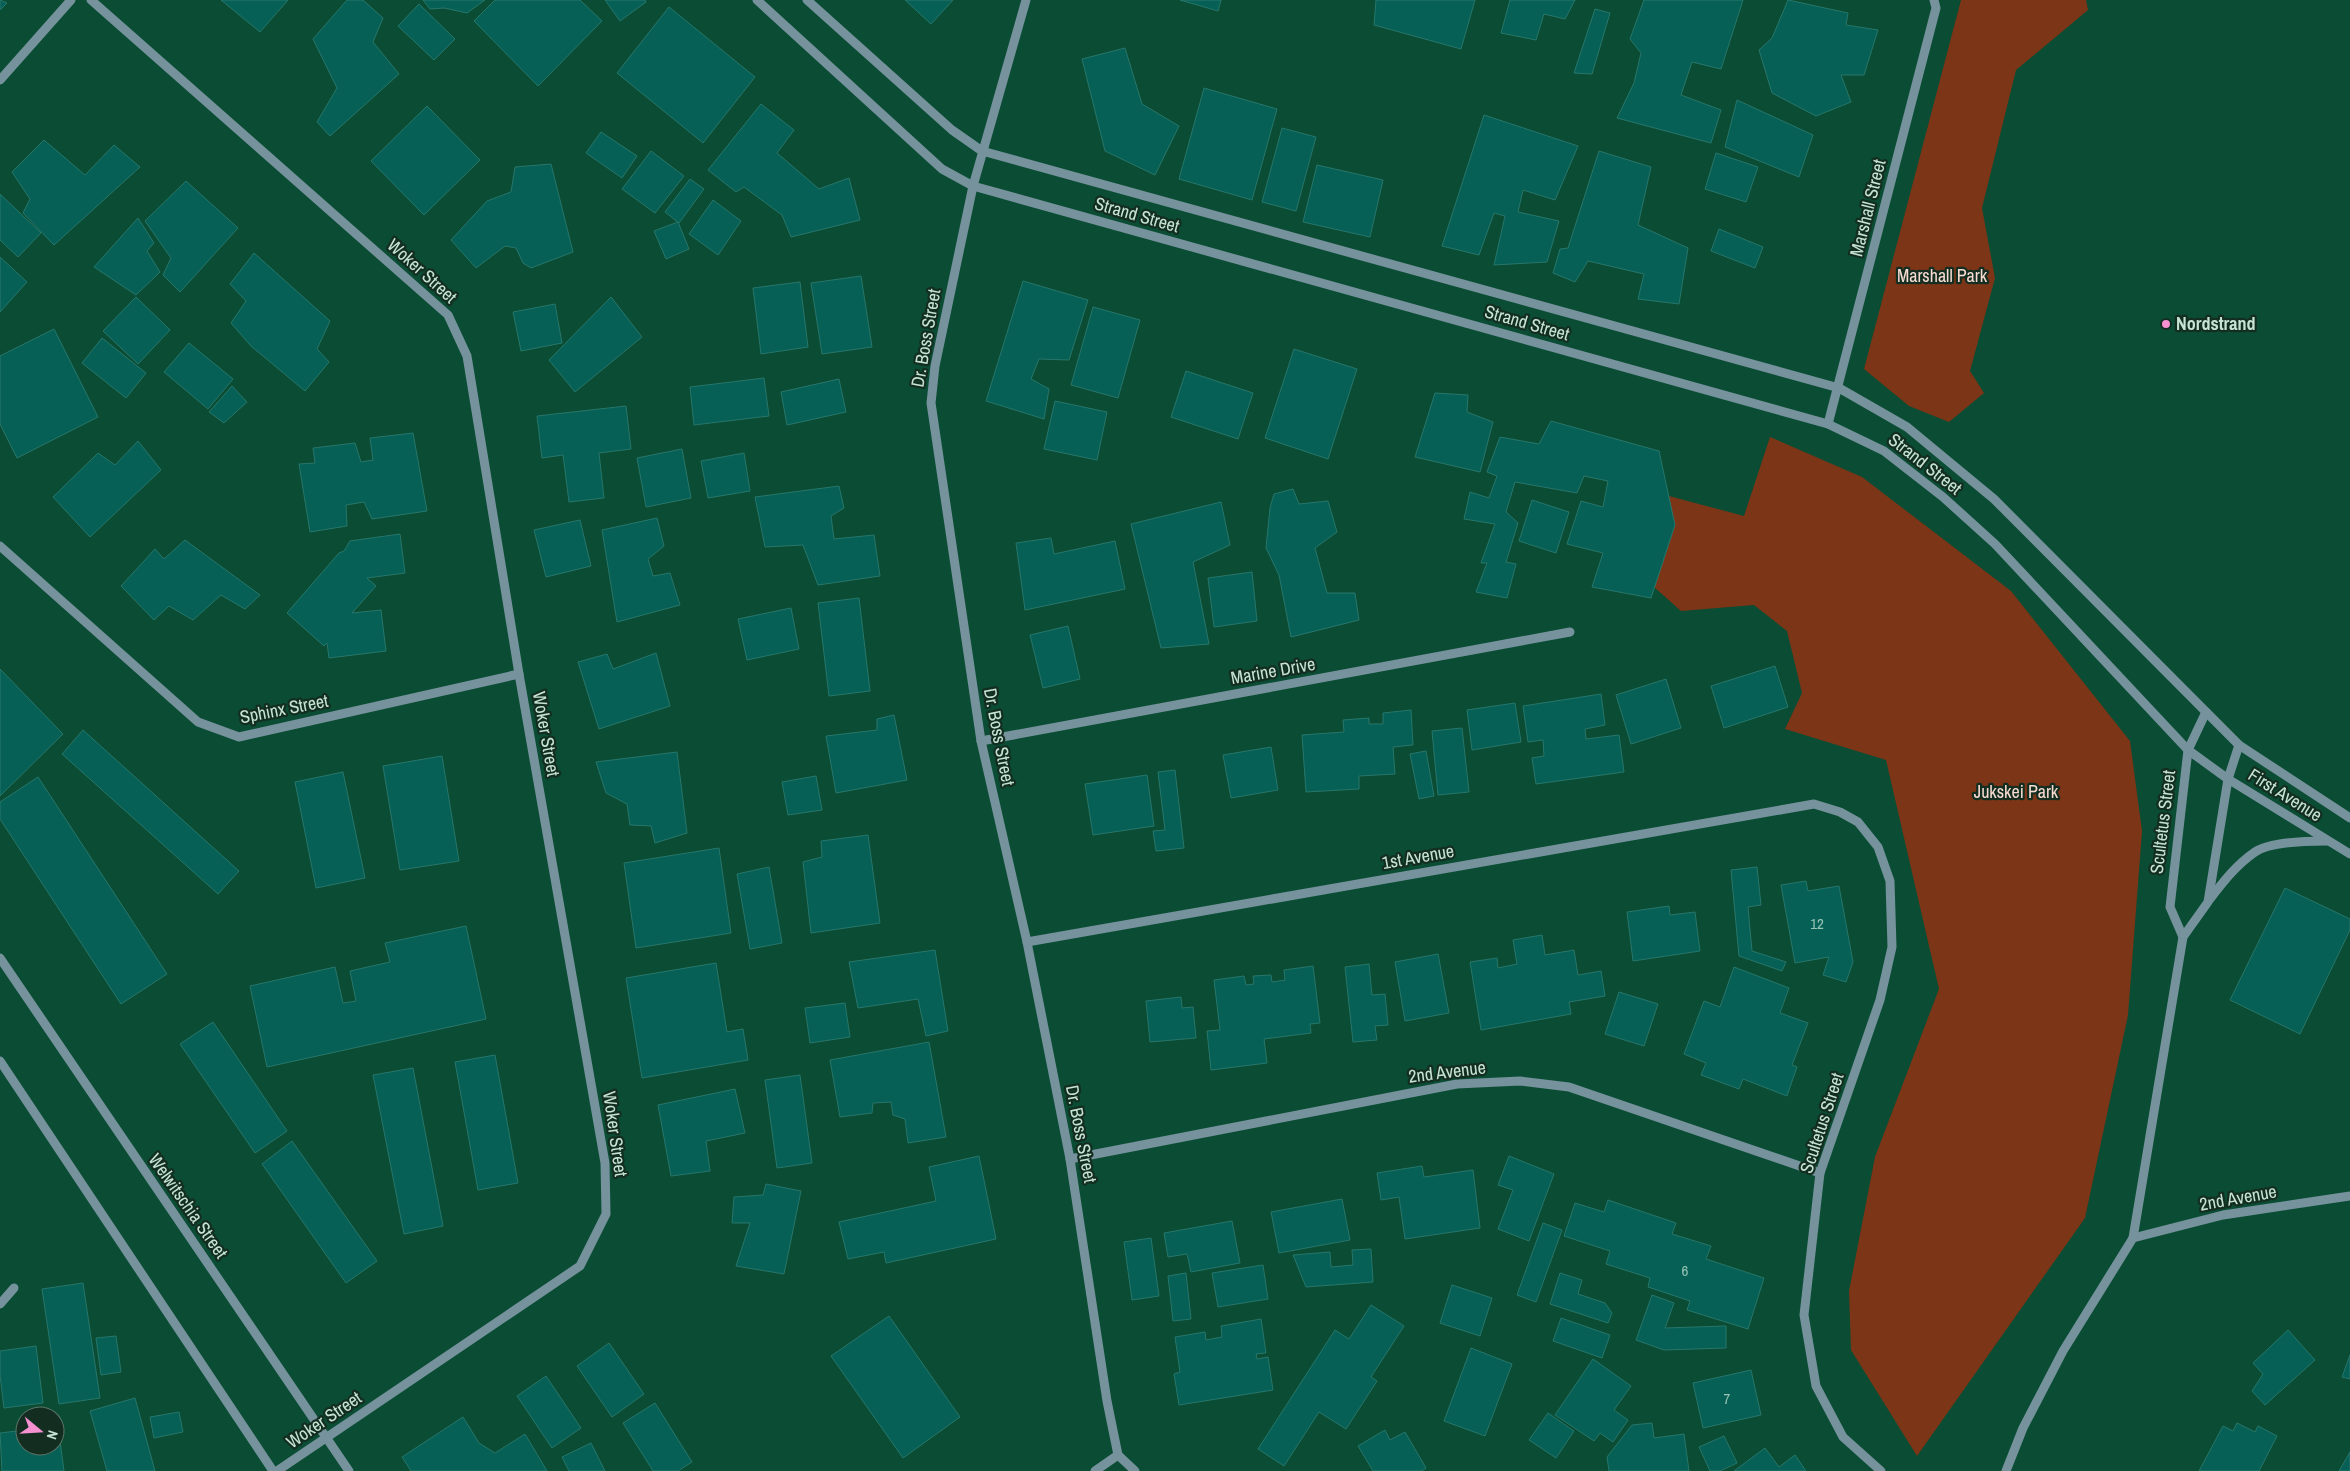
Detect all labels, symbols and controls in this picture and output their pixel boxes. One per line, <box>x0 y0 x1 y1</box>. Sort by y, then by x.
street label: Marshall Street <box>1843 157 1892 259</box>
street label: Strand Street <box>1092 191 1182 239</box>
street label: Woker Street <box>382 233 463 309</box>
park label: Marshall Park <box>1897 263 1988 288</box>
street label: Dr. Boss Street <box>905 287 946 389</box>
street label: Strand Street <box>1482 299 1572 347</box>
place label: Nordstrand <box>2176 311 2256 336</box>
marker: Nordstrand <box>2160 318 2172 330</box>
street label: Strand Street <box>1883 427 1967 500</box>
street label: Marine Drive <box>1229 651 1317 690</box>
street label: Dr. Boss Street <box>978 686 1021 788</box>
street label: Sphinx Street <box>238 688 330 729</box>
street label: Woker Street <box>527 689 566 778</box>
street label: First Avenue <box>2244 762 2327 827</box>
street label: Scultetus Street <box>2144 769 2181 875</box>
park label: Jukskei Park <box>1974 779 2059 804</box>
street label: 1st Avenue <box>1380 838 1456 875</box>
house number: 12 <box>1810 913 1824 934</box>
street label: 2nd Avenue <box>1407 1054 1487 1089</box>
street label: Scultetus Street <box>1794 1069 1850 1176</box>
street label: Dr. Boss Street <box>1060 1083 1103 1185</box>
street label: Woker Street <box>597 1090 634 1178</box>
street label: Welwitschia Street <box>143 1148 234 1263</box>
street label: 2nd Avenue <box>2197 1178 2278 1217</box>
house number: 6 <box>1682 1260 1689 1281</box>
street label: Woker Street <box>281 1385 366 1454</box>
house number: 7 <box>1724 1388 1731 1409</box>
north arrow <box>15 1406 65 1456</box>
text: N <box>43 1428 62 1442</box>

